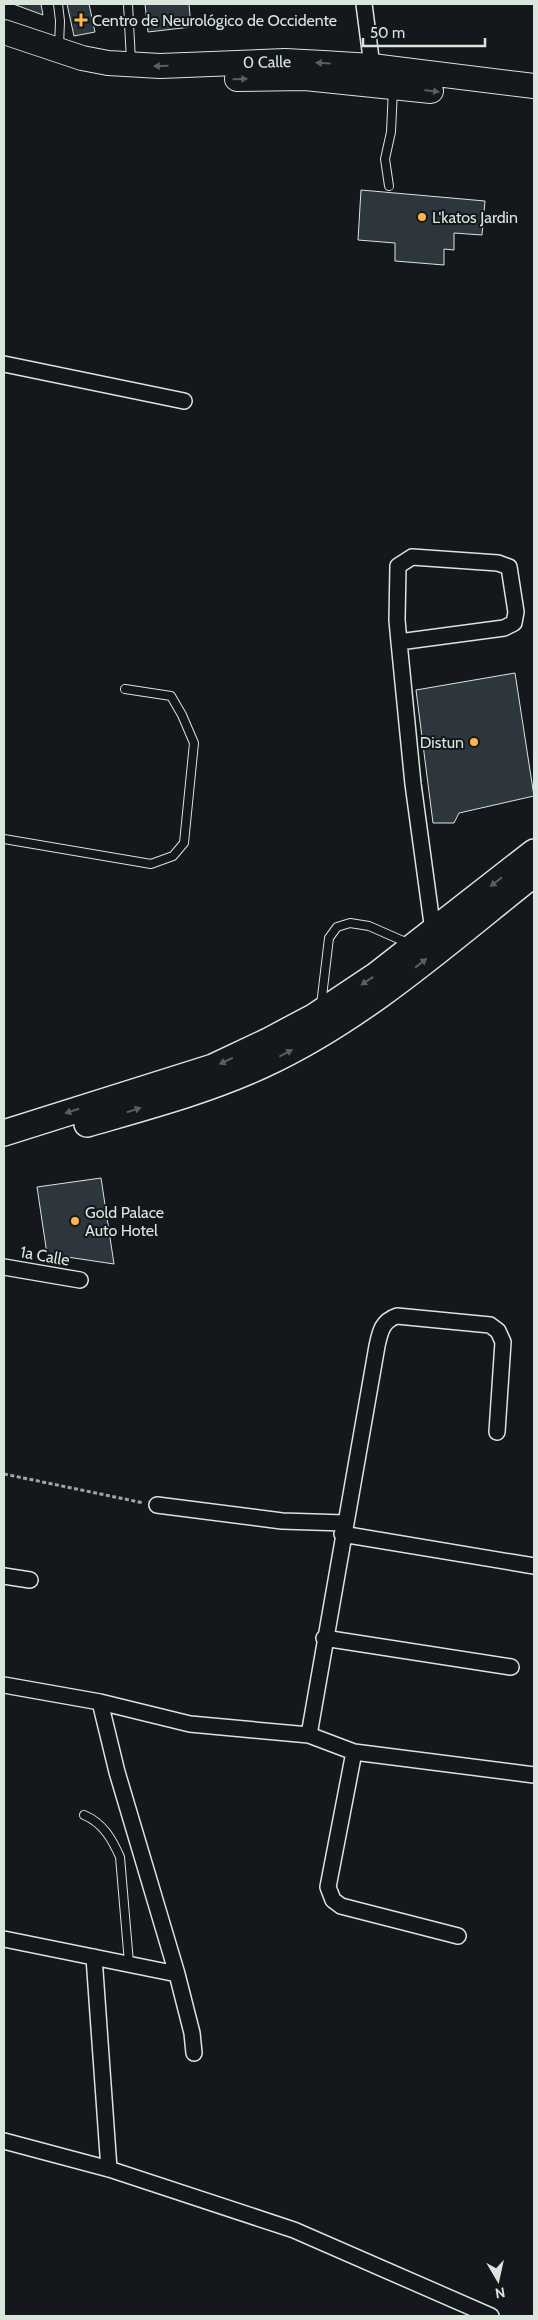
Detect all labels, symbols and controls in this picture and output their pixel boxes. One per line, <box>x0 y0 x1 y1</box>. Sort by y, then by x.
place label: Centro de Neurológico de Occidente <box>92 11 337 30</box>
marker: Centro de Neurológico de Occidente <box>74 13 88 27</box>
scale bar <box>363 15 486 47</box>
text: 50 m <box>370 24 405 42</box>
street label: 0 Calle <box>243 52 291 72</box>
one-way arrow <box>315 58 331 66</box>
one-way arrow <box>152 62 168 70</box>
one-way arrow <box>233 75 249 83</box>
one-way arrow <box>424 87 440 95</box>
place label: L'katos Jardin <box>432 208 518 227</box>
marker: L'katos Jardin <box>416 211 428 223</box>
place label: Distun <box>420 733 464 752</box>
marker: Distun <box>468 736 480 748</box>
one-way arrow <box>490 876 503 887</box>
one-way arrow <box>414 957 427 968</box>
one-way arrow <box>361 976 374 986</box>
one-way arrow <box>278 1049 293 1057</box>
one-way arrow <box>219 1057 233 1065</box>
one-way arrow <box>127 1106 142 1114</box>
one-way arrow <box>64 1108 79 1116</box>
place label: Gold Palace Auto Hotel <box>85 1203 164 1240</box>
marker: Gold Palace Auto Hotel <box>69 1215 81 1227</box>
street label: 1a Calle <box>19 1242 71 1270</box>
north arrow <box>473 2255 523 2305</box>
text: N <box>494 2283 506 2303</box>

